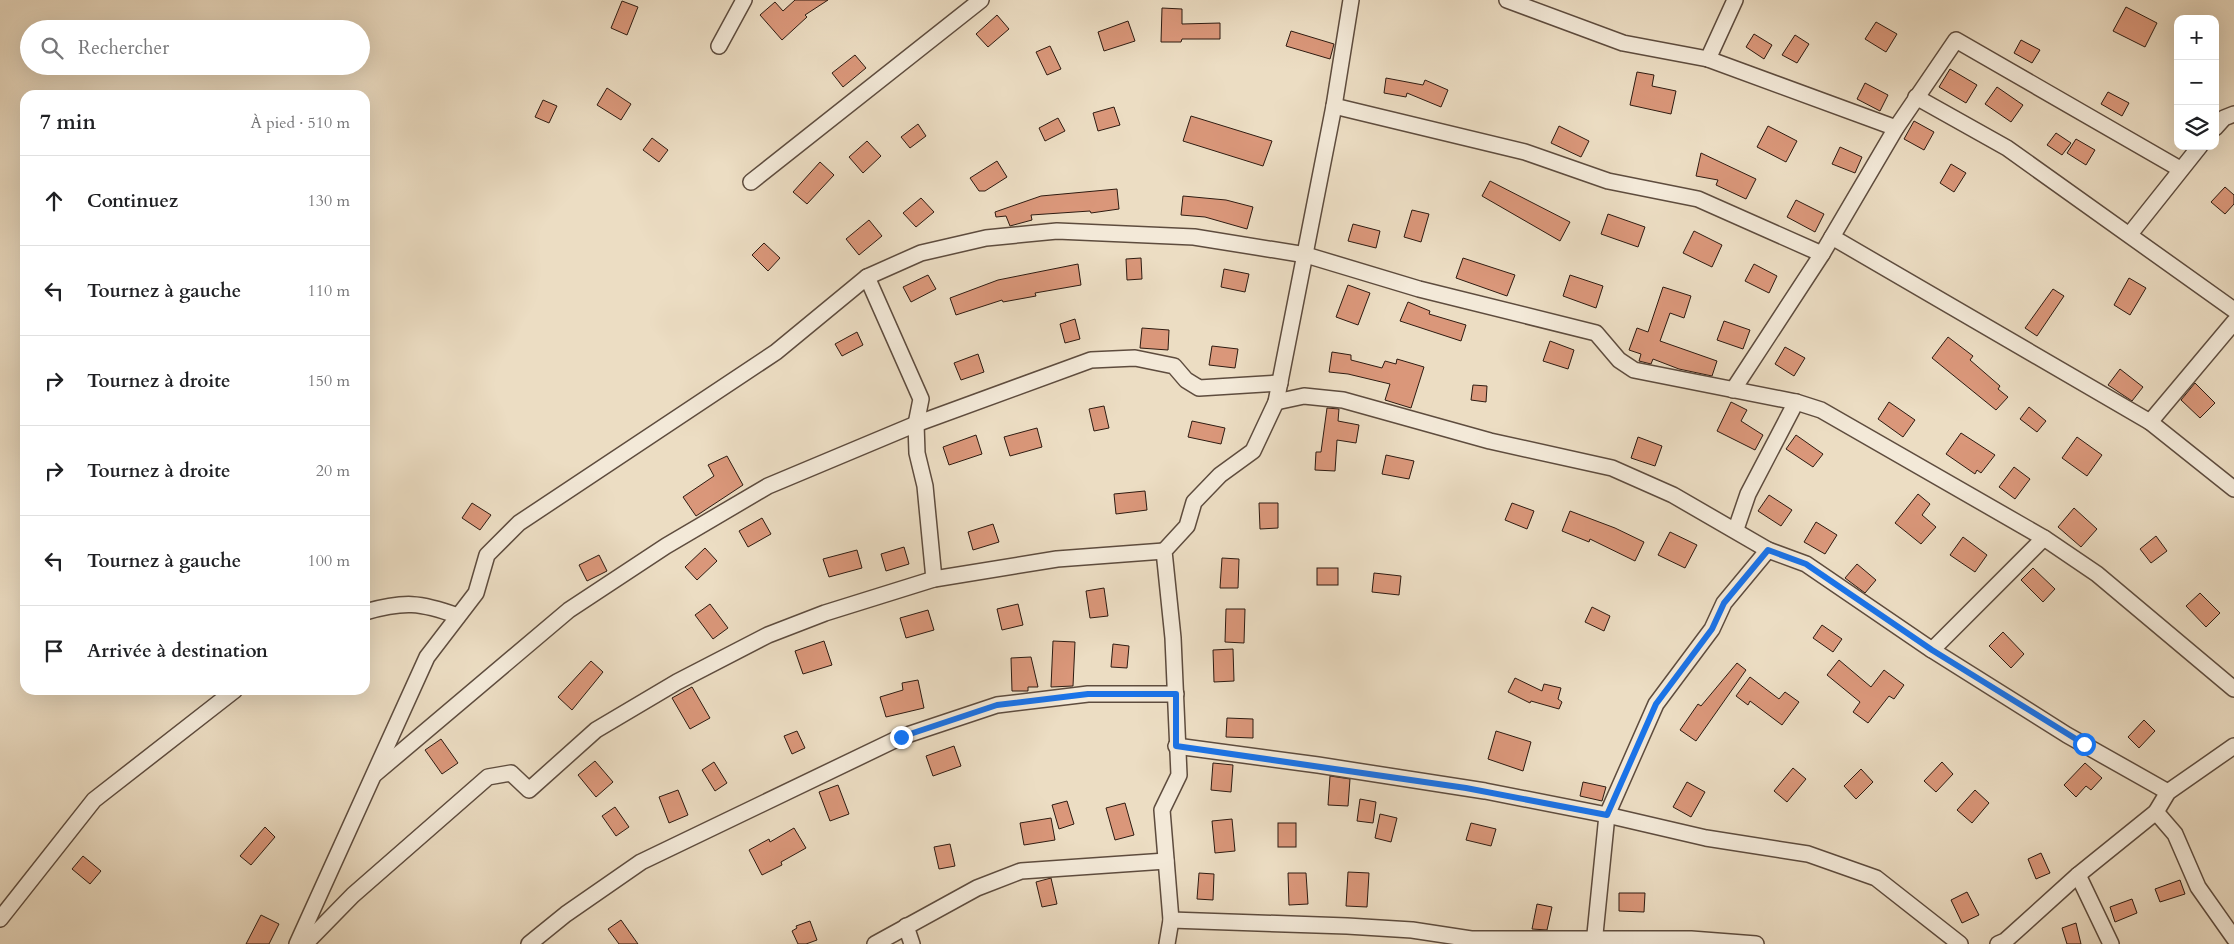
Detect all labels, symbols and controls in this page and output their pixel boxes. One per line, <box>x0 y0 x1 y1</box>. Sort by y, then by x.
map controls <box>2174 15 2219 150</box>
button: + <box>2174 15 2219 60</box>
search box <box>20 20 370 75</box>
icon: search <box>38 34 66 62</box>
text: Rechercher <box>78 35 169 61</box>
button: − <box>2174 60 2219 105</box>
button: layers <box>2174 105 2219 150</box>
text: 7 min <box>40 108 96 137</box>
text: À pied · 510 m <box>250 112 350 134</box>
icon: ahead <box>40 187 68 215</box>
text: Continuez <box>87 188 178 214</box>
text: 130 m <box>308 190 350 212</box>
icon: left <box>40 277 68 305</box>
text: Tournez à gauche <box>87 278 241 304</box>
text: 110 m <box>308 280 350 302</box>
icon: right <box>40 367 68 395</box>
text: Tournez à droite <box>87 368 230 394</box>
text: 150 m <box>308 370 350 392</box>
icon: right <box>40 457 68 485</box>
text: Tournez à droite <box>87 458 230 484</box>
text: 20 m <box>316 460 350 482</box>
icon: left <box>40 547 68 575</box>
text: Tournez à gauche <box>87 548 241 574</box>
text: 100 m <box>308 550 350 572</box>
icon: arrive <box>40 637 68 665</box>
text: Arrivée à destination <box>87 638 268 664</box>
route end <box>890 726 913 749</box>
route start <box>2073 733 2096 756</box>

